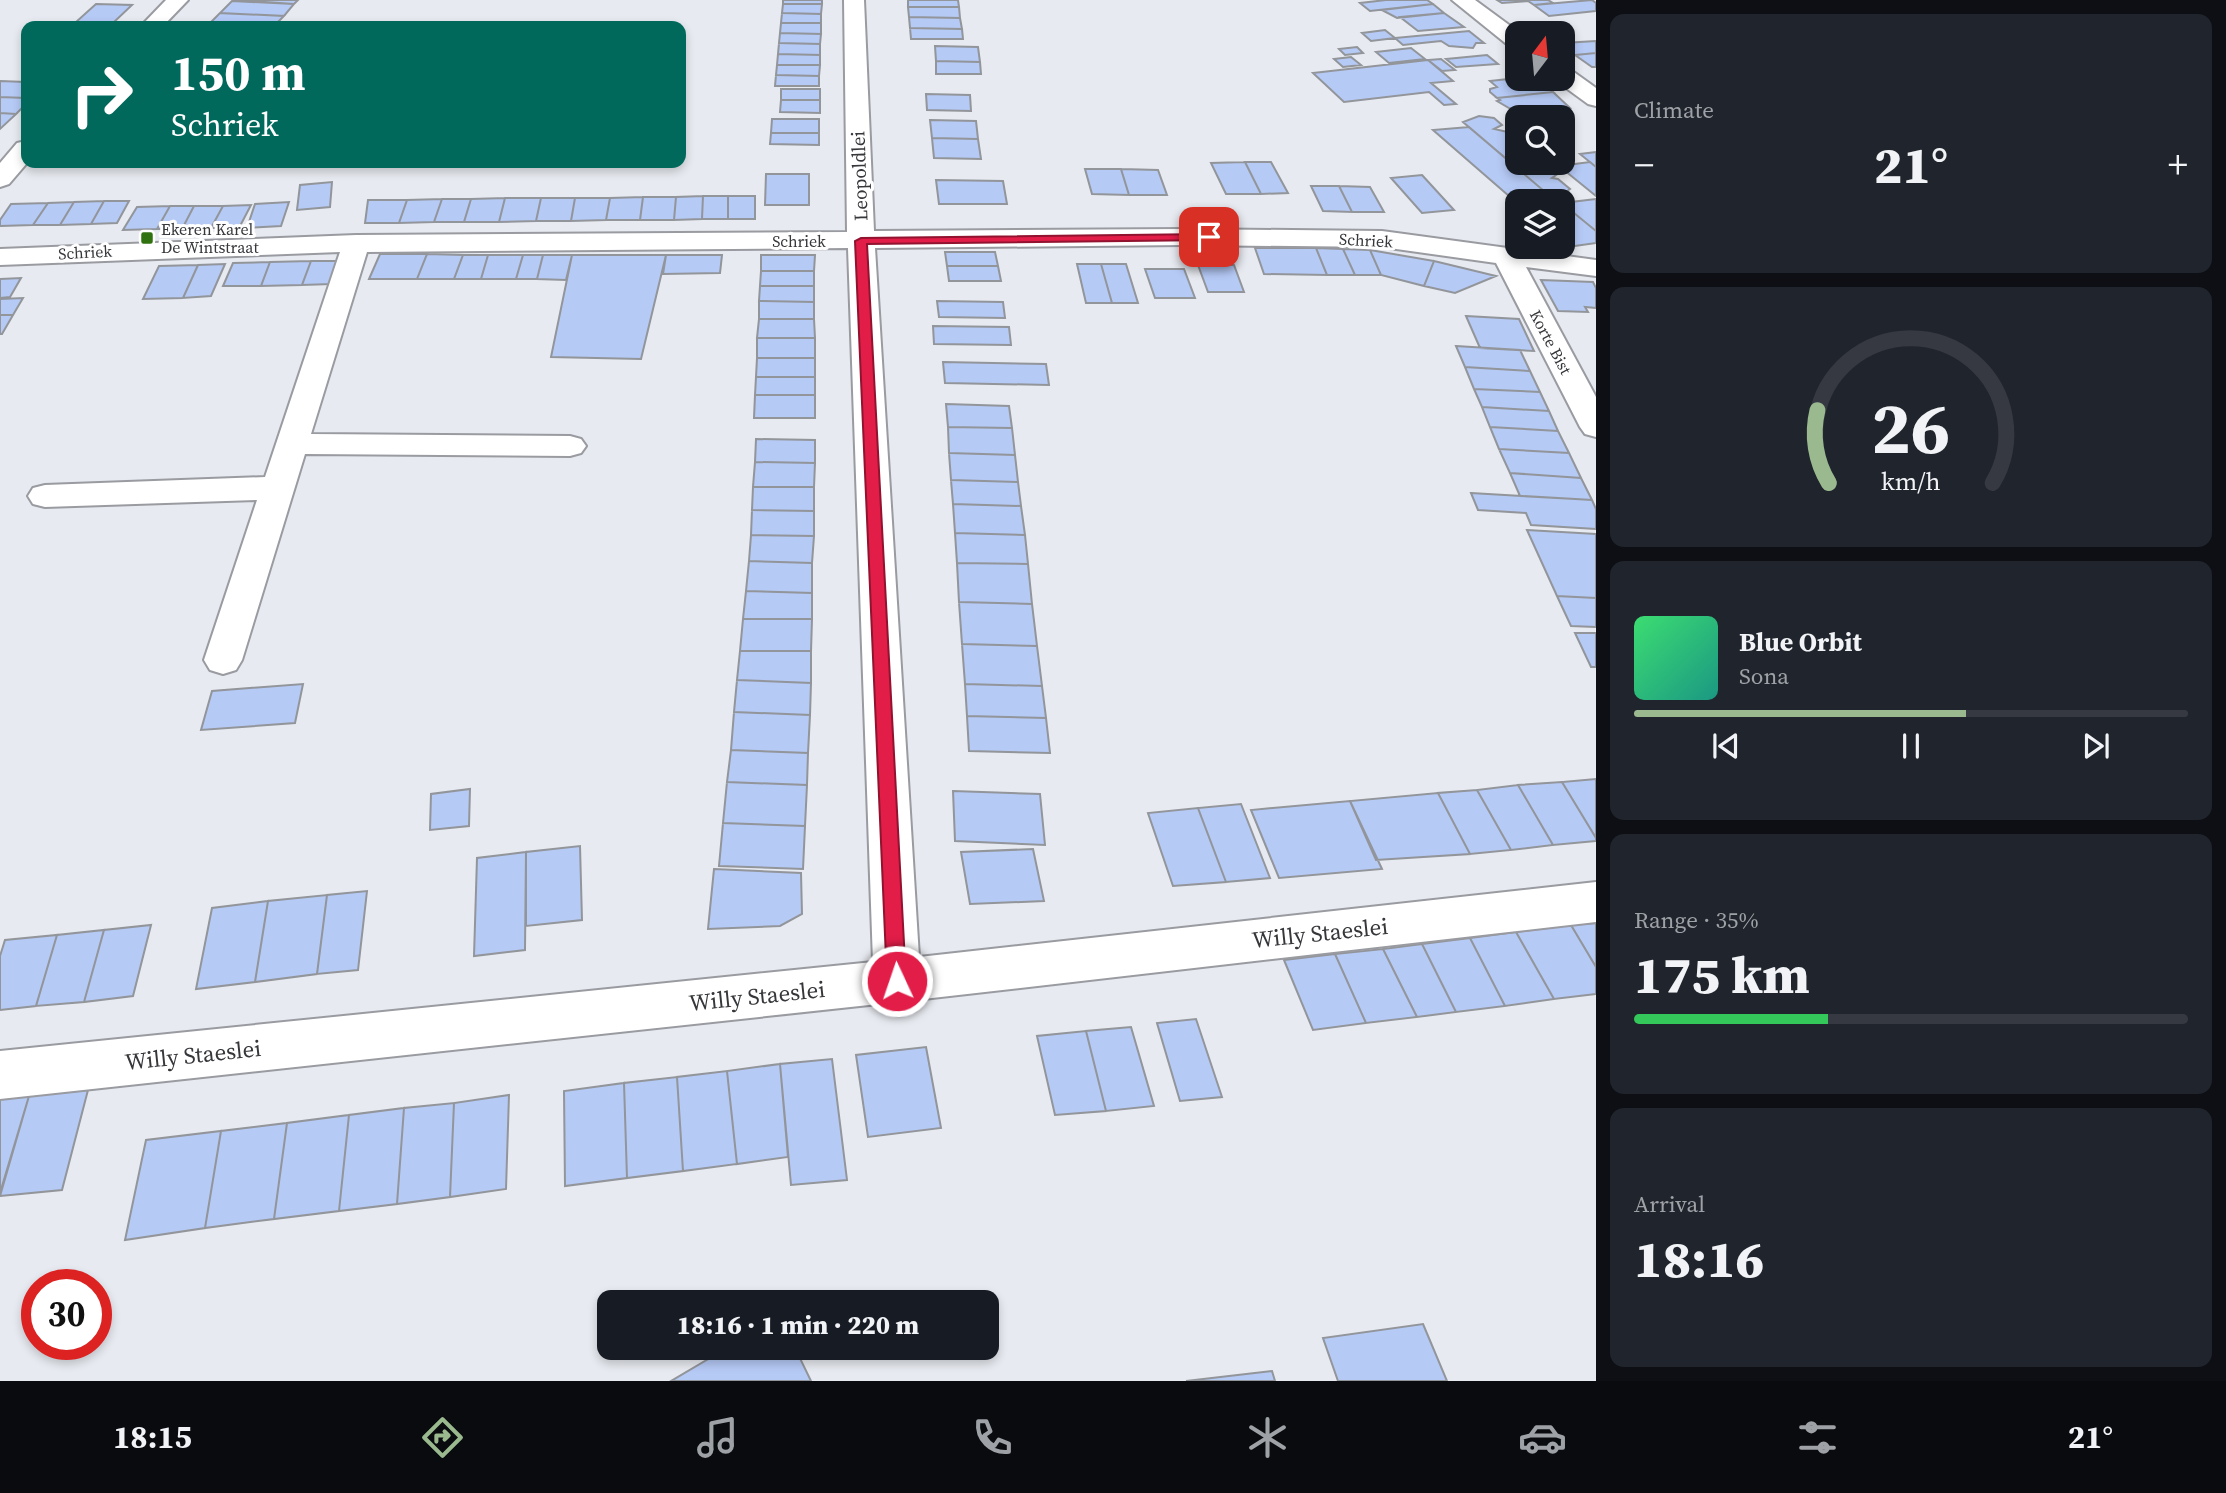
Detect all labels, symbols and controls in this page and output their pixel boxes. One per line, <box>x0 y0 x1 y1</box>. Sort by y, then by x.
north arrow <box>1505 21 1575 91</box>
map controls <box>1505 21 1575 259</box>
text: 150 m <box>171 39 306 106</box>
icon: right <box>56 49 147 140</box>
text: Climate <box>1634 94 1714 126</box>
text: Schriek <box>171 103 278 147</box>
button: search <box>1505 105 1575 175</box>
text: 21° <box>1874 129 1948 200</box>
street label: Leopoldlei <box>844 130 874 221</box>
text: − <box>1634 139 1654 191</box>
text: + <box>2168 139 2188 191</box>
button: layers <box>1505 189 1575 259</box>
pin <box>1179 207 1239 267</box>
place label: Ekeren Karel De Wintstraat <box>161 218 259 258</box>
icon: arrive <box>1190 218 1228 256</box>
street label: Schriek <box>1339 228 1394 252</box>
marker: Ekeren Karel De Wintstraat <box>139 230 155 246</box>
street label: Schriek <box>772 230 826 252</box>
street label: Schriek <box>58 240 113 264</box>
street label: Korte Bist <box>1525 306 1578 379</box>
text: 26 <box>1872 379 1950 478</box>
text: km/h <box>1881 464 1941 498</box>
text: Blue Orbit <box>1739 624 1862 660</box>
text: Sona <box>1739 660 1789 692</box>
icon: previous <box>1707 727 1745 765</box>
icon: pause <box>1892 727 1930 765</box>
icon: next <box>2077 727 2115 765</box>
text: Range · 35% <box>1634 904 1759 936</box>
street label: Willy Staeslei <box>1250 910 1390 956</box>
text: 175 km <box>1634 939 1810 1010</box>
position arrow <box>860 944 934 1018</box>
street label: Willy Staeslei <box>687 973 827 1019</box>
street label: Willy Staeslei <box>123 1032 263 1078</box>
text: Arrival <box>1634 1188 1705 1220</box>
text: 18:16 <box>1634 1223 1764 1294</box>
speed limit sign: 30 <box>21 1269 112 1360</box>
text: 18:16 · 1 min · 220 m <box>677 1307 919 1343</box>
icon: directions <box>418 1413 467 1462</box>
icon: music <box>693 1413 742 1462</box>
icon: phone <box>968 1413 1017 1462</box>
icon: climate <box>1243 1413 1292 1462</box>
icon: car <box>1518 1413 1567 1462</box>
icon: filters <box>1793 1413 1842 1462</box>
text: 18:15 <box>113 1415 192 1459</box>
text: 21° <box>2068 1415 2113 1459</box>

